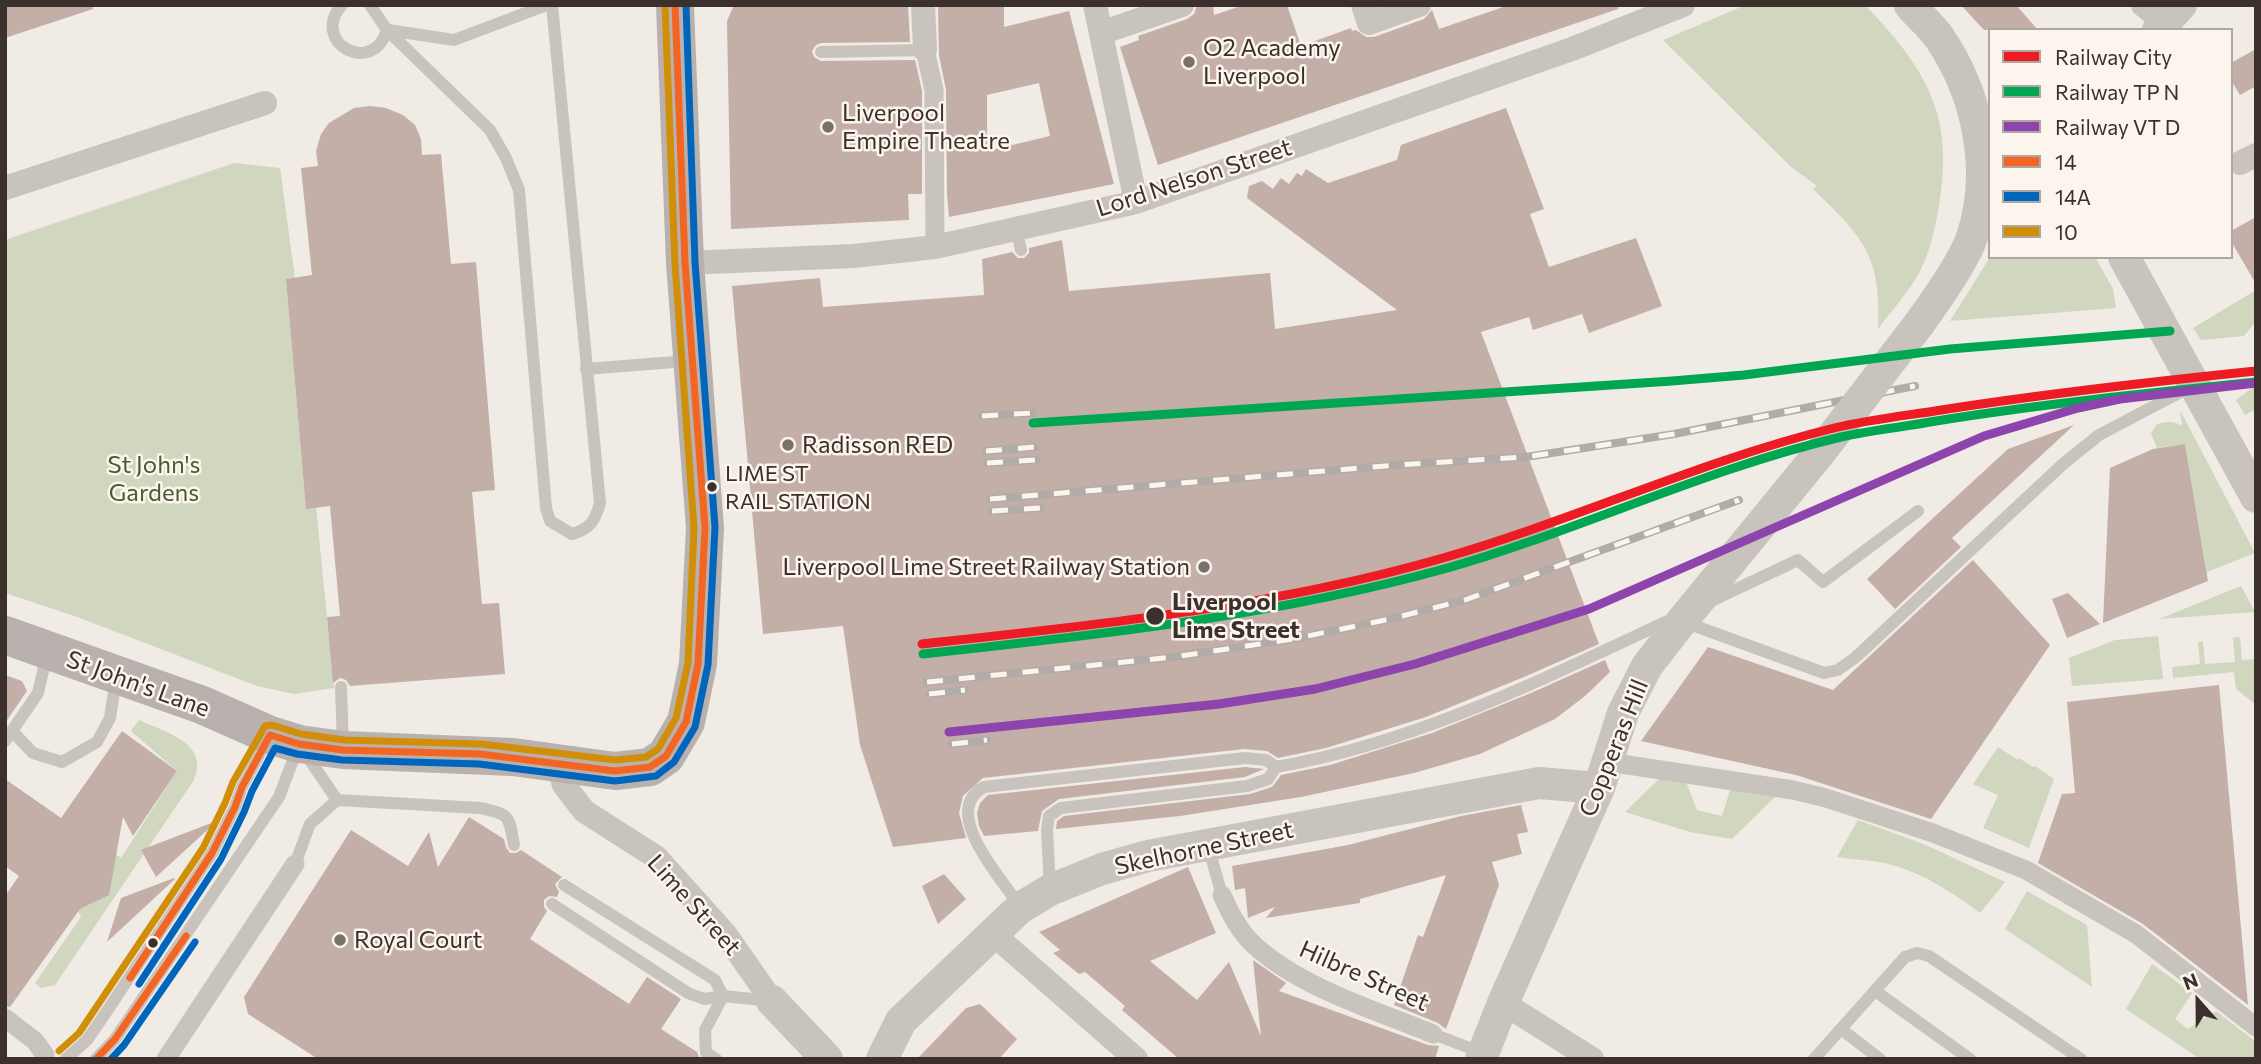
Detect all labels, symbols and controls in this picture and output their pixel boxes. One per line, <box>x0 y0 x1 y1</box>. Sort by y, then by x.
legend <box>1988 28 2233 259</box>
place label: O2 Academy Liverpool <box>1203 34 1341 90</box>
text: Railway City <box>2055 44 2172 69</box>
marker: O2 Academy Liverpool <box>1181 54 1197 70</box>
text: Railway TP N <box>2055 79 2179 104</box>
place label: Liverpool Empire Theatre <box>842 99 1010 155</box>
text: Railway VT D <box>2055 114 2180 139</box>
marker: Liverpool Empire Theatre <box>820 119 836 135</box>
street label: Lord Nelson Street <box>1093 133 1295 223</box>
text: 14 <box>2055 149 2077 174</box>
text: 14A <box>2055 184 2091 209</box>
text: 10 <box>2055 219 2078 244</box>
place label: Radisson RED <box>802 431 953 459</box>
marker: Radisson RED <box>780 437 796 453</box>
park label: St John's Gardens <box>108 451 200 507</box>
place label: LIME ST RAIL STATION <box>725 461 871 512</box>
marker: LIME ST RAIL STATION <box>705 480 719 494</box>
place label: Liverpool Lime Street Railway Station <box>782 553 1190 581</box>
marker: Liverpool Lime Street Railway Station <box>1196 559 1212 575</box>
place label: Liverpool Lime Street <box>1172 588 1300 644</box>
marker: Liverpool Lime Street <box>1144 605 1166 627</box>
street label: St John's Lane <box>63 645 213 723</box>
street label: Copperas Hill <box>1573 675 1655 821</box>
street label: Skelhorne Street <box>1112 815 1296 881</box>
street label: Lime Street <box>641 849 747 961</box>
place label: Royal Court <box>354 926 482 954</box>
marker: Royal Court <box>332 932 348 948</box>
street label: Hilbre Street <box>1295 935 1433 1017</box>
unlabelled marker <box>146 936 160 950</box>
north arrow <box>2163 966 2233 1036</box>
text: N <box>2180 968 2201 994</box>

